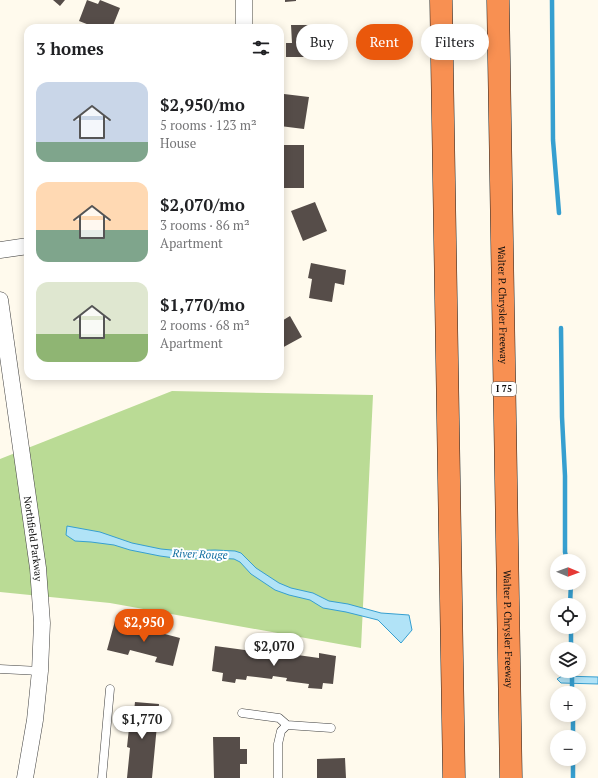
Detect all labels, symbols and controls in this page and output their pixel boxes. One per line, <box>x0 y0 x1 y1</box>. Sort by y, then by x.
chip: Buy <box>296 24 348 60</box>
chip: Rent <box>356 24 413 60</box>
chip: Filters <box>421 24 489 60</box>
text: 3 homes <box>36 37 104 60</box>
icon: filters <box>250 37 272 59</box>
text: $2,950/mo <box>160 93 245 116</box>
icon: home <box>68 98 116 146</box>
text: 5 rooms · 123 m² <box>160 116 257 134</box>
text: House <box>160 134 196 152</box>
text: $2,070/mo <box>160 193 245 216</box>
icon: home <box>68 198 116 246</box>
text: 3 rooms · 86 m² <box>160 216 250 234</box>
text: Apartment <box>160 234 223 252</box>
street label: Walter P. Chrysler Freeway <box>496 246 511 365</box>
text: $1,770/mo <box>160 293 245 316</box>
icon: home <box>68 298 116 346</box>
text: 2 rooms · 68 m² <box>160 316 250 334</box>
text: Apartment <box>160 334 223 352</box>
road number: I 75 <box>492 382 516 396</box>
street label: Northfield Parkway <box>21 495 46 583</box>
water label: River Rouge <box>171 546 228 562</box>
north arrow <box>550 554 586 590</box>
map controls <box>550 554 586 766</box>
street label: Walter P. Chrysler Freeway <box>501 570 516 689</box>
button: locate <box>550 598 586 634</box>
pin: $2,950 <box>111 609 177 643</box>
text: $2,950 <box>124 613 164 631</box>
pin: $2,070 <box>241 633 307 667</box>
text: $2,070 <box>254 637 294 655</box>
button: layers <box>550 642 586 678</box>
button: + <box>550 686 586 722</box>
pin: $1,770 <box>109 706 175 740</box>
text: $1,770 <box>122 710 162 728</box>
button: − <box>550 730 586 766</box>

